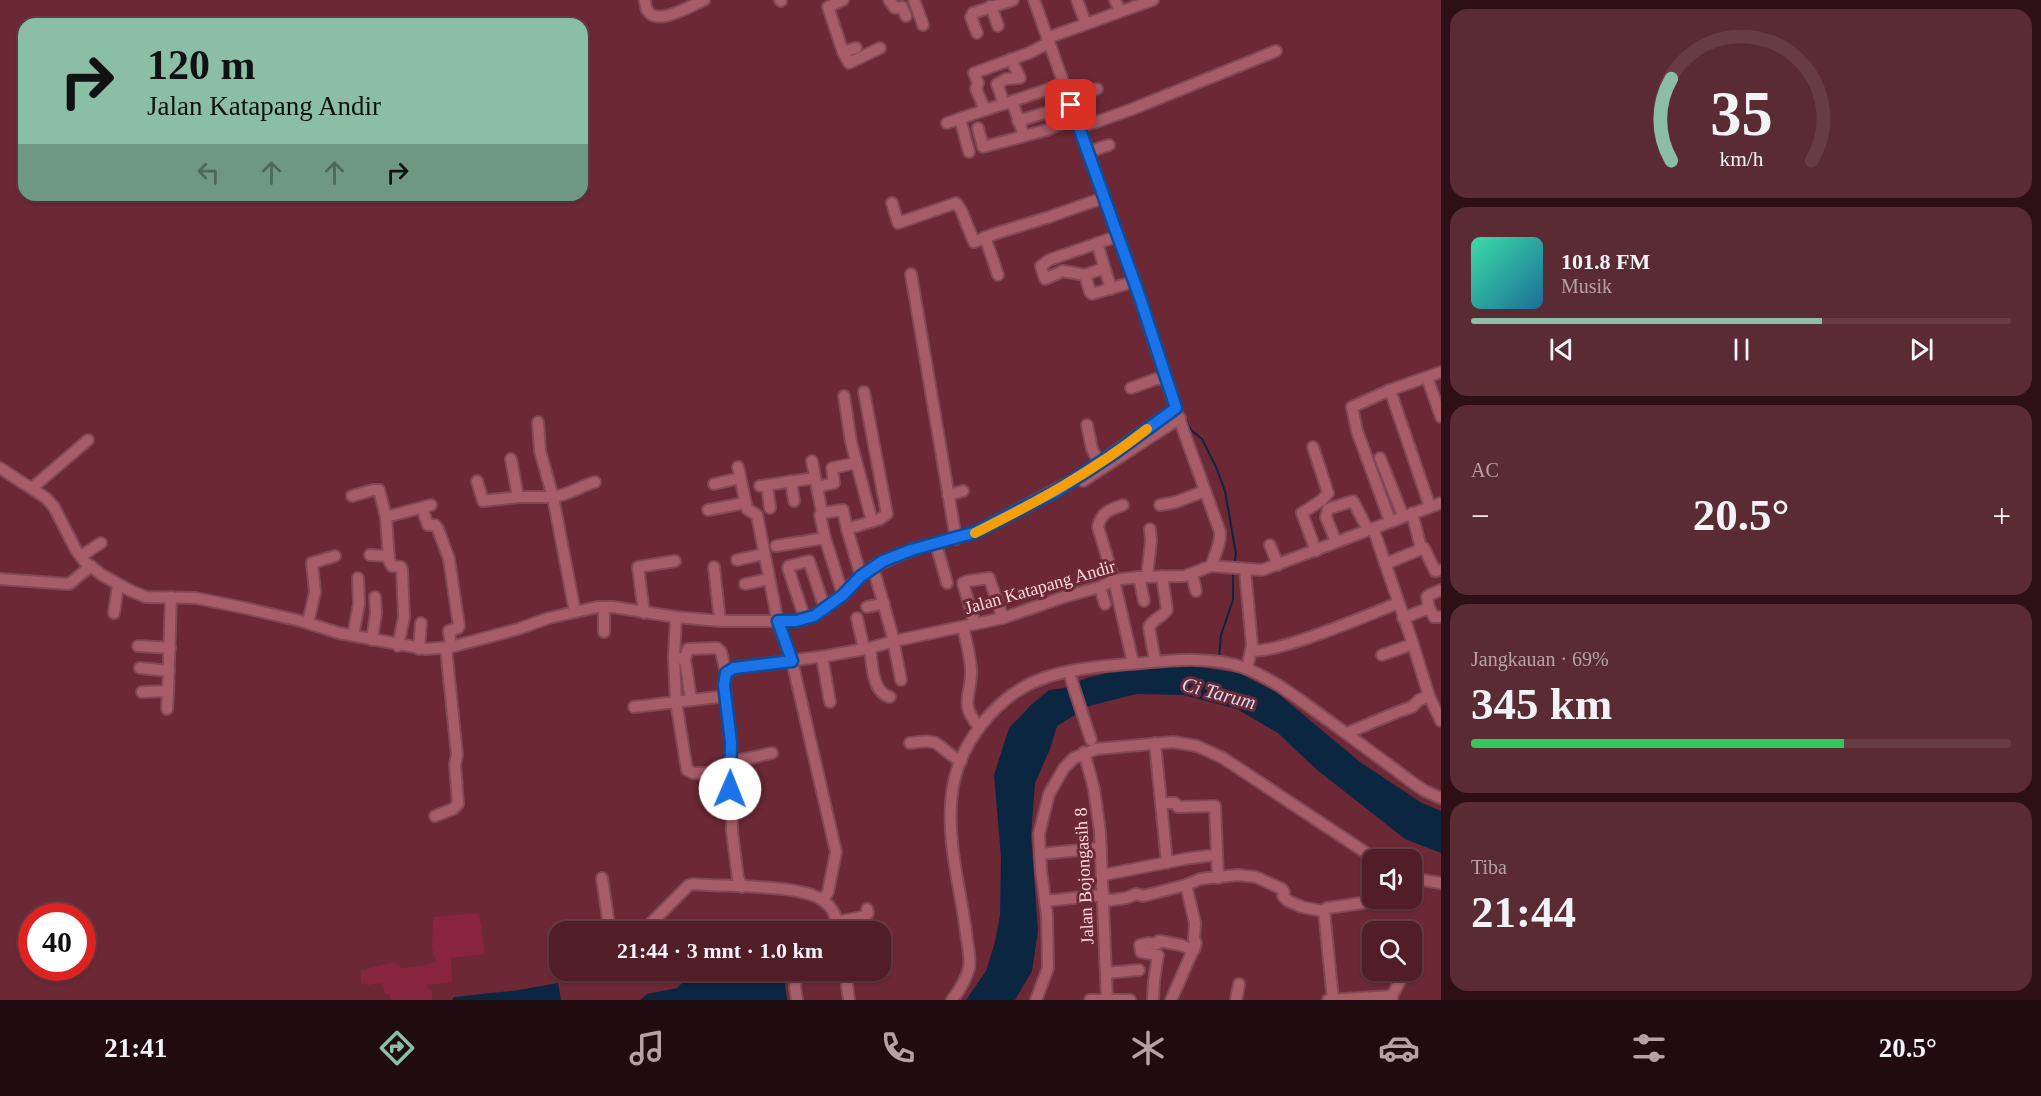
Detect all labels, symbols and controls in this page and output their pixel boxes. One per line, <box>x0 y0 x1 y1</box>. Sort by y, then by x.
icon: right <box>48 42 126 120</box>
text: 120 m <box>147 42 256 88</box>
pin <box>1045 79 1096 130</box>
text: 35 <box>1710 79 1772 148</box>
icon: arrive <box>1054 88 1087 121</box>
text: Jalan Katapang Andir <box>147 91 381 121</box>
text: km/h <box>1719 147 1763 171</box>
icon: left <box>192 156 225 189</box>
icon: ahead <box>255 156 288 189</box>
icon: ahead <box>318 156 351 189</box>
icon: right <box>381 156 414 189</box>
text: 101.8 FM <box>1561 249 1650 274</box>
text: Musik <box>1561 275 1612 297</box>
icon: previous <box>1545 333 1578 366</box>
icon: pause <box>1725 333 1758 366</box>
icon: next <box>1905 333 1938 366</box>
text: AC <box>1471 459 1499 481</box>
text: 20.5° <box>1693 490 1789 540</box>
text: − <box>1471 498 1490 534</box>
text: + <box>1992 498 2011 534</box>
street label: Jalan Katapang Andir <box>962 556 1118 618</box>
text: Jangkauan · 69% <box>1471 648 1609 670</box>
water label: Ci Tarum <box>1180 673 1258 713</box>
text: 345 km <box>1471 679 1612 729</box>
position arrow <box>698 757 762 821</box>
street label: Jalan Bojongasih 8 <box>1070 807 1098 945</box>
map controls <box>1362 849 1422 981</box>
button: sound <box>1362 849 1422 909</box>
text: Tiba <box>1471 856 1507 878</box>
text: 21:44 <box>1471 887 1576 937</box>
speed limit sign: 40 <box>18 903 96 981</box>
button: search <box>1362 921 1422 981</box>
text: 21:44 · 3 mnt · 1.0 km <box>617 938 823 963</box>
icon: directions <box>376 1027 418 1069</box>
icon: music <box>626 1027 668 1069</box>
icon: phone <box>877 1027 919 1069</box>
icon: climate <box>1127 1027 1169 1069</box>
icon: car <box>1378 1027 1420 1069</box>
icon: filters <box>1628 1027 1670 1069</box>
text: 21:41 <box>104 1033 167 1063</box>
text: 20.5° <box>1879 1033 1937 1063</box>

